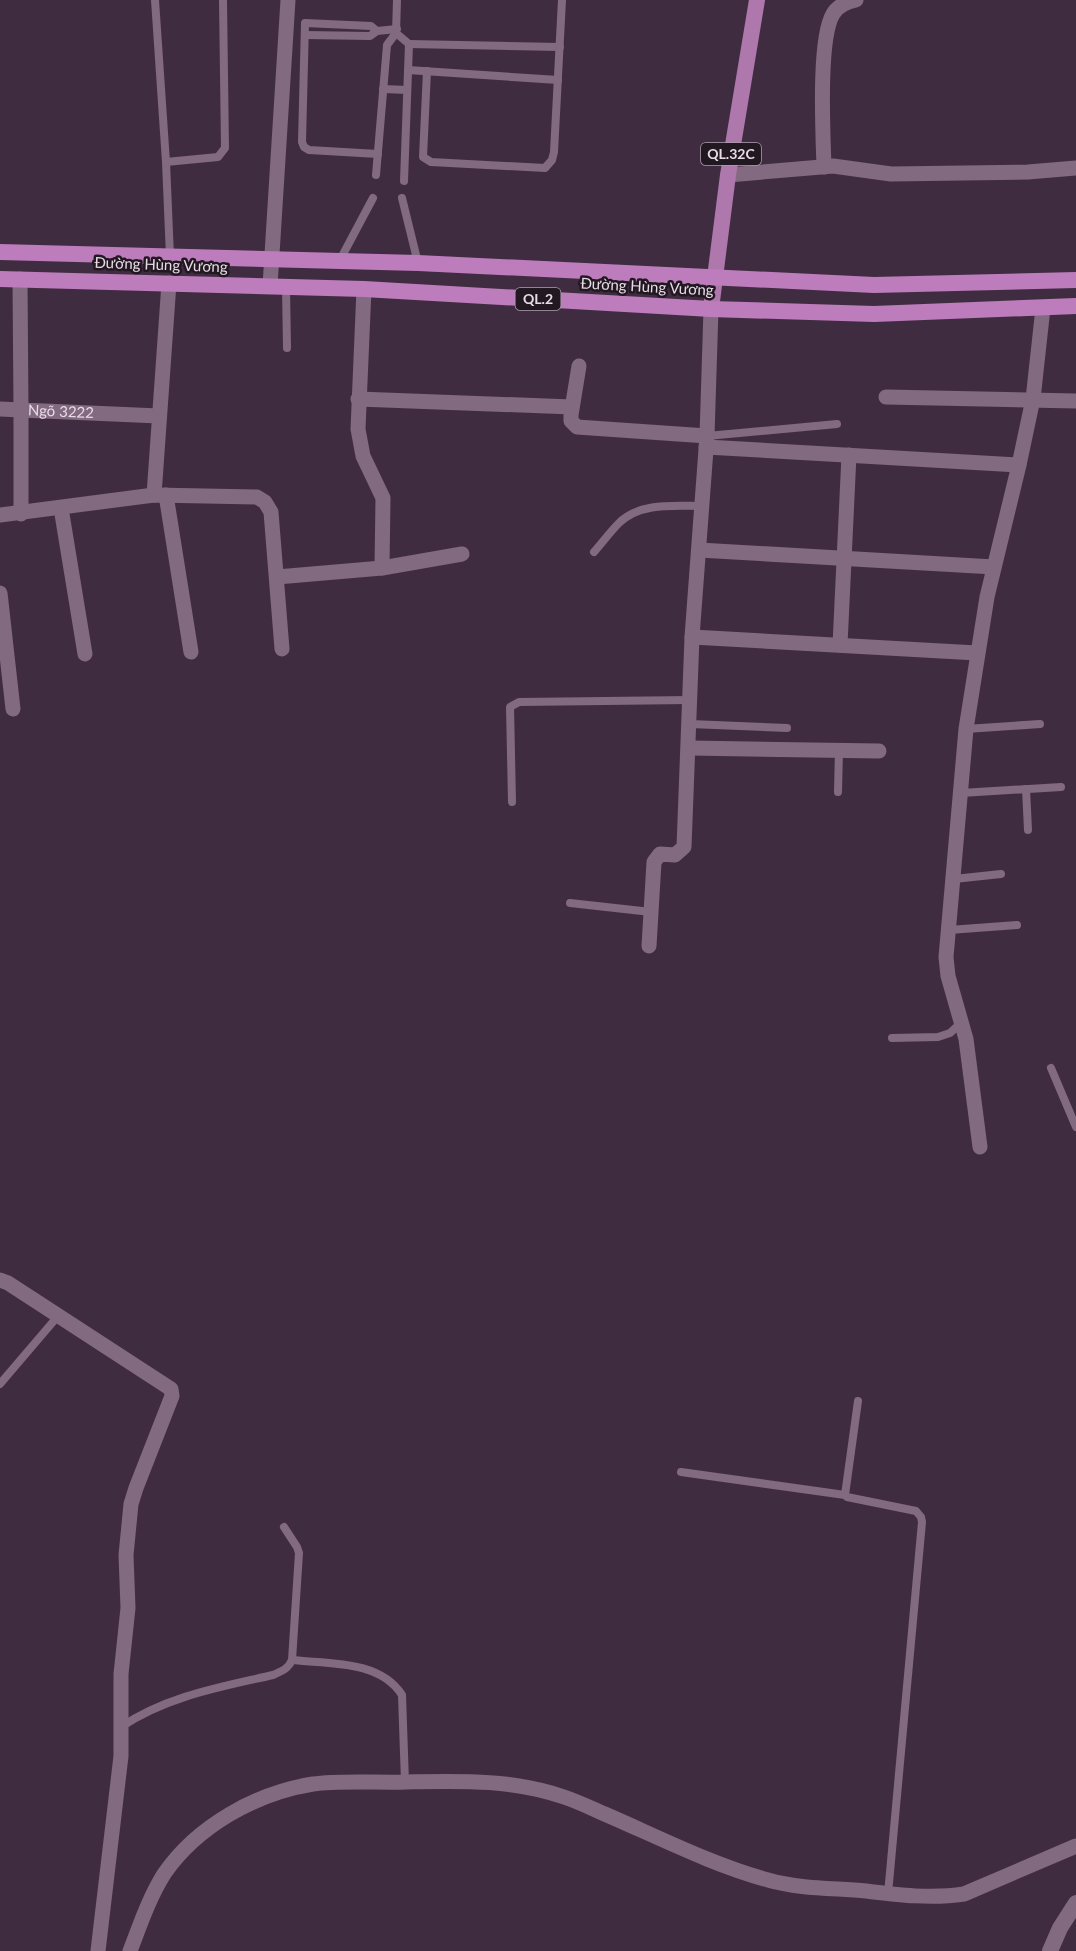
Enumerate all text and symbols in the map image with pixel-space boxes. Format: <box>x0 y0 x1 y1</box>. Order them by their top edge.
road number: QL.32C <box>701 143 761 165</box>
street label: Đường Hùng Vương <box>94 253 228 275</box>
street label: Đường Hùng Vương <box>580 274 714 298</box>
road number: QL.2 <box>516 288 560 310</box>
street label: Ngõ 3222 <box>28 400 94 421</box>

